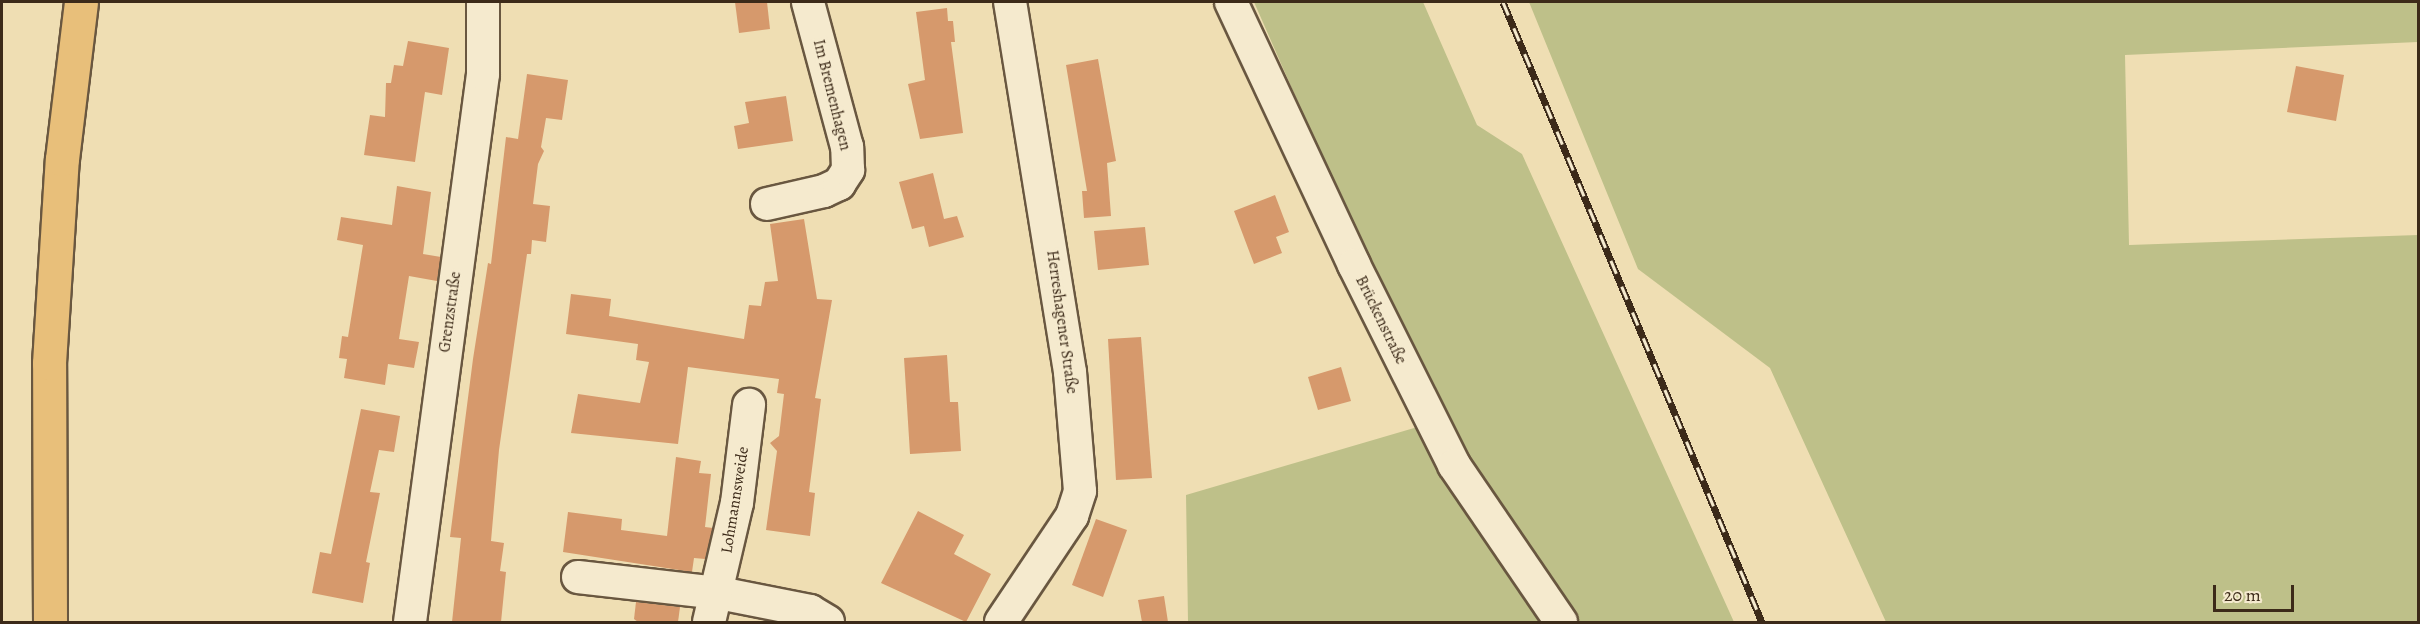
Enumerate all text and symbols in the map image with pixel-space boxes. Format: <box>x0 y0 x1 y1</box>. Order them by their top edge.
street label: Im Bremenhagen <box>809 37 855 153</box>
street label: Herreshagener Straße <box>1042 249 1082 395</box>
street label: Grenzstraße <box>435 270 465 354</box>
street label: Brückenstraße <box>1351 273 1411 367</box>
street label: Lohmannsweide <box>717 445 753 555</box>
scale bar <box>2216 573 2297 611</box>
text: 20 m <box>2224 583 2261 607</box>

